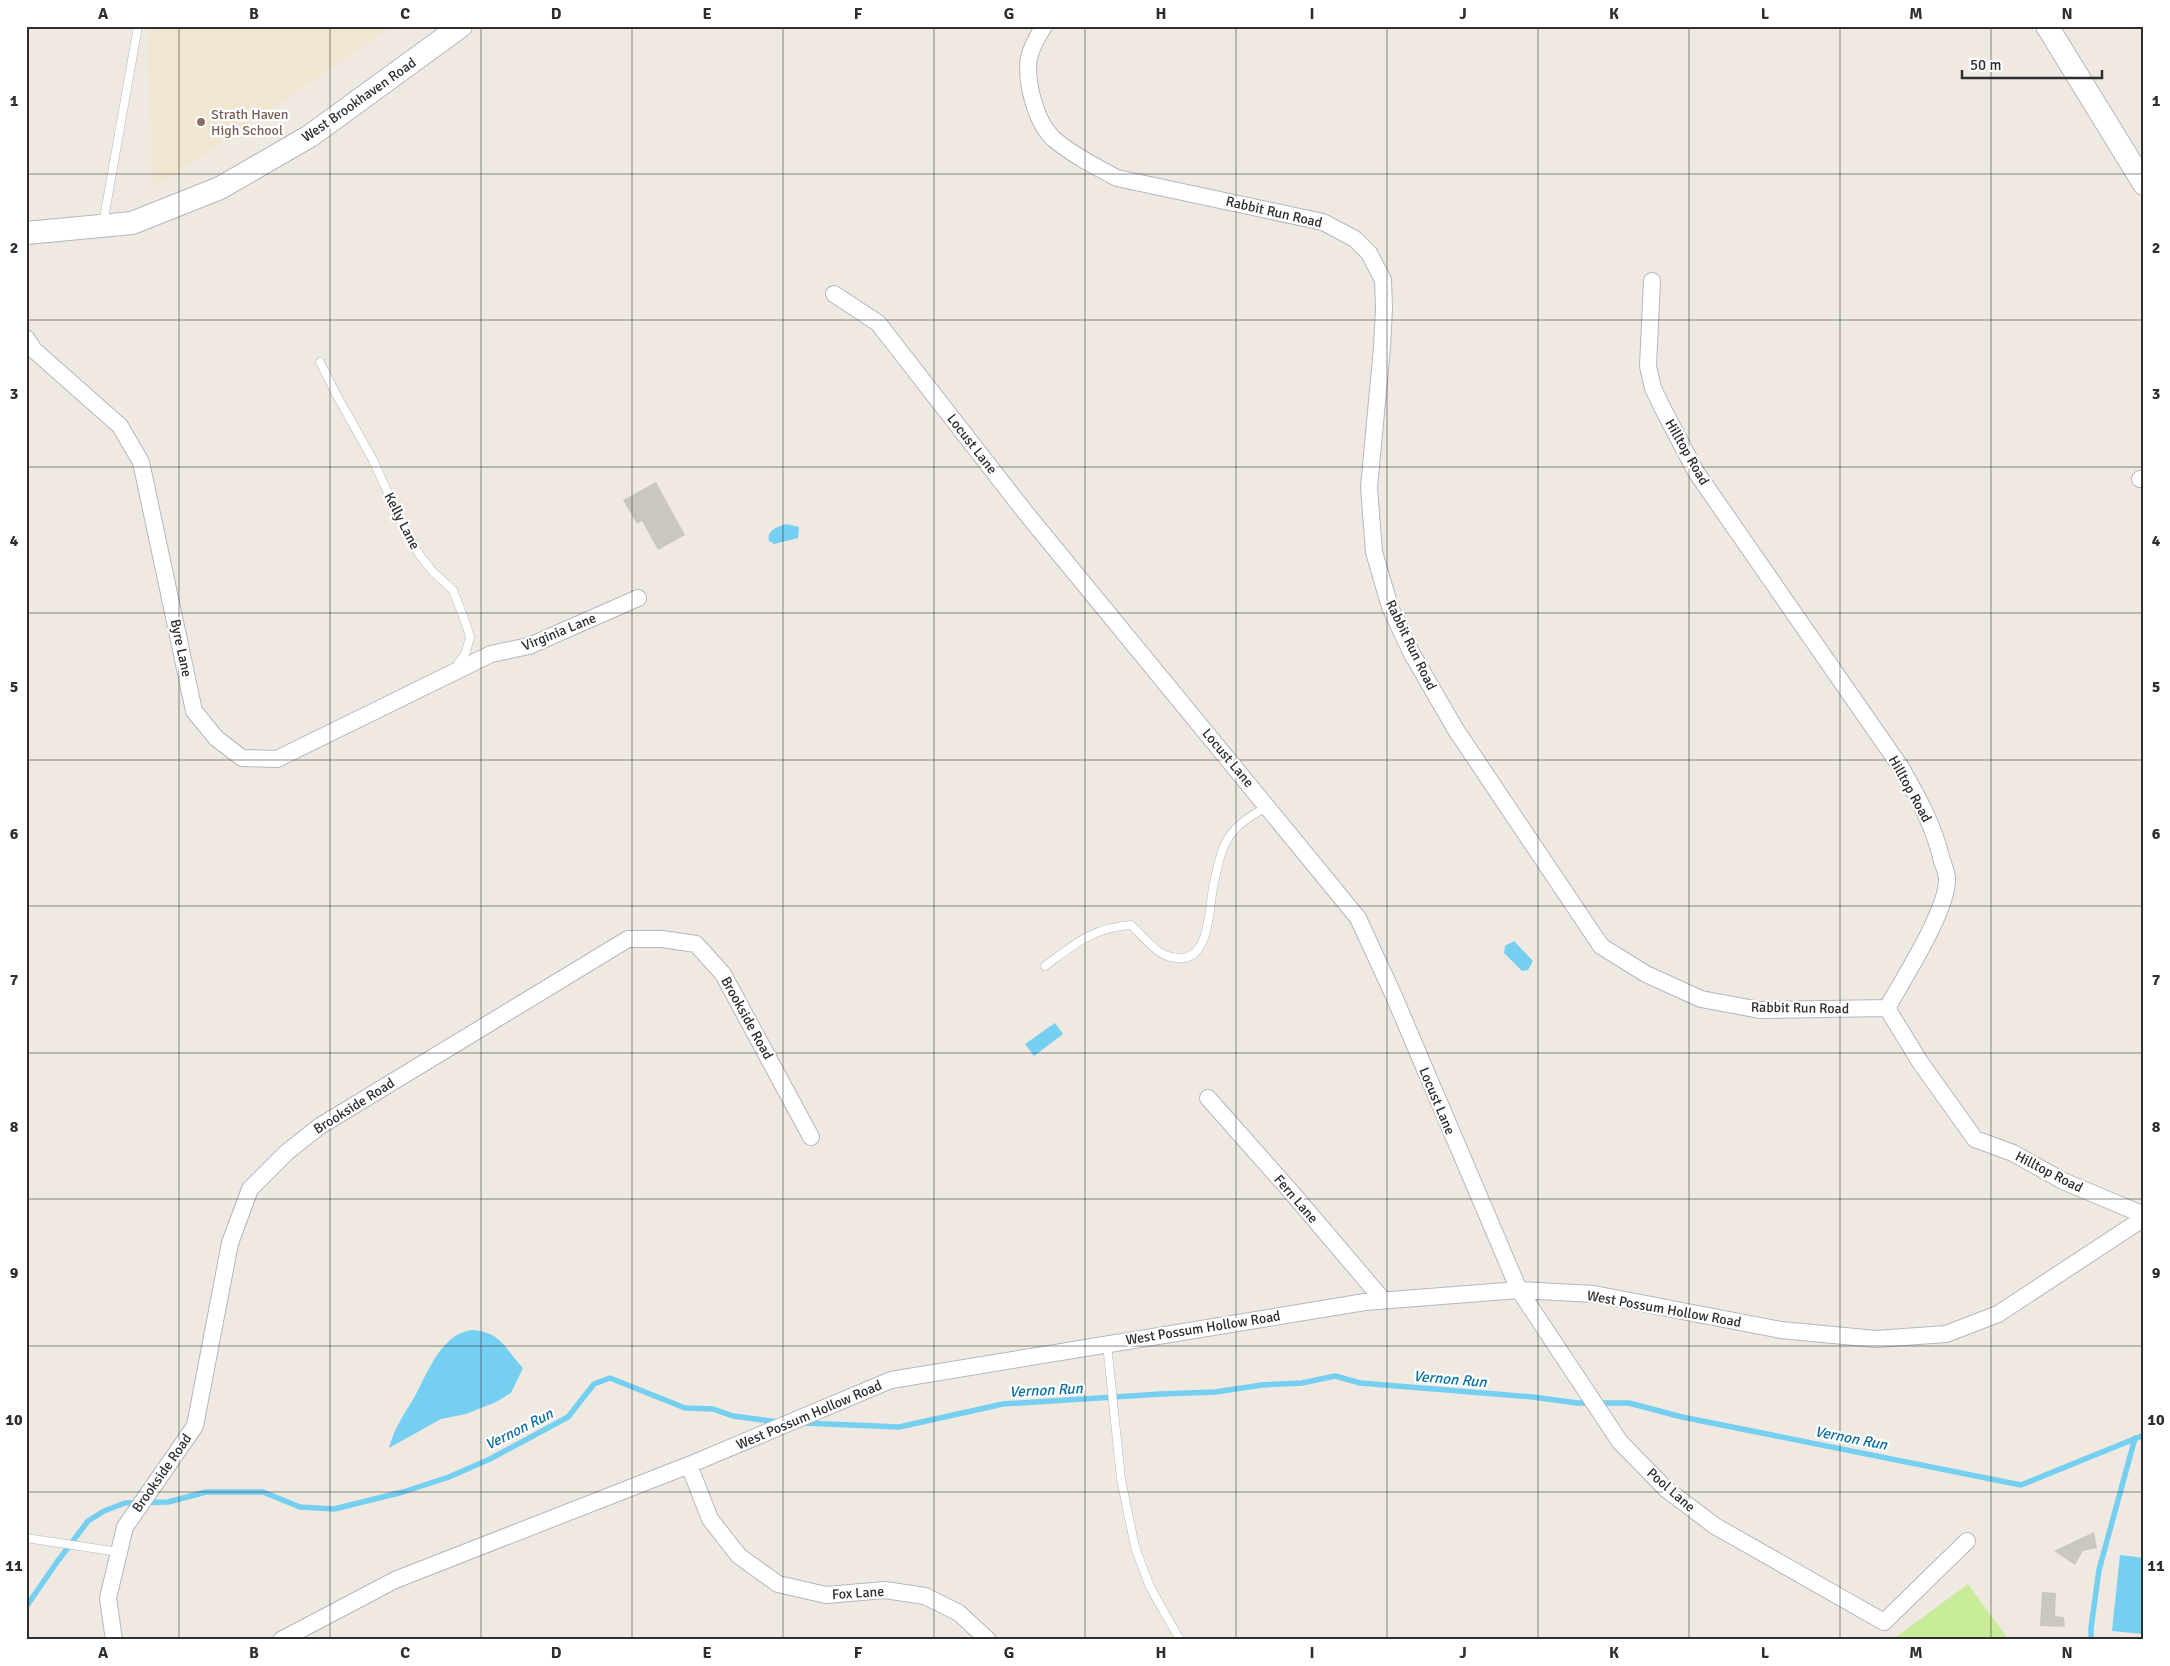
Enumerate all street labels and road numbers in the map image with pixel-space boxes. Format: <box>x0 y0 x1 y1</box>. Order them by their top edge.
street label: West Brookhaven Road <box>299 54 419 146</box>
street label: Rabbit Run Road <box>1224 193 1324 231</box>
street label: Locust Lane <box>943 411 1001 477</box>
street label: Hilltop Road <box>1661 416 1713 488</box>
street label: Kelly Lane <box>380 490 424 552</box>
street label: Rabbit Run Road <box>1382 597 1440 693</box>
street label: Virginia Lane <box>519 609 599 655</box>
street label: Byre Lane <box>167 618 195 678</box>
street label: Locust Lane <box>1199 725 1257 791</box>
street label: Hilltop Road <box>1885 753 1935 825</box>
street label: Brookside Road <box>717 974 777 1062</box>
street label: Rabbit Run Road <box>1751 999 1849 1017</box>
street label: Locust Lane <box>1415 1065 1459 1137</box>
street label: Brookside Road <box>310 1074 398 1138</box>
street label: Hilltop Road <box>2012 1148 2086 1196</box>
street label: Fern Lane <box>1270 1171 1322 1227</box>
street label: West Possum Hollow Road <box>1586 1287 1742 1331</box>
street label: West Possum Hollow Road <box>1124 1307 1282 1349</box>
street label: West Possum Hollow Road <box>734 1377 884 1453</box>
street label: Brookside Road <box>129 1430 195 1516</box>
street label: Pool Lane <box>1643 1464 1699 1516</box>
street label: Fox Lane <box>831 1583 885 1603</box>

